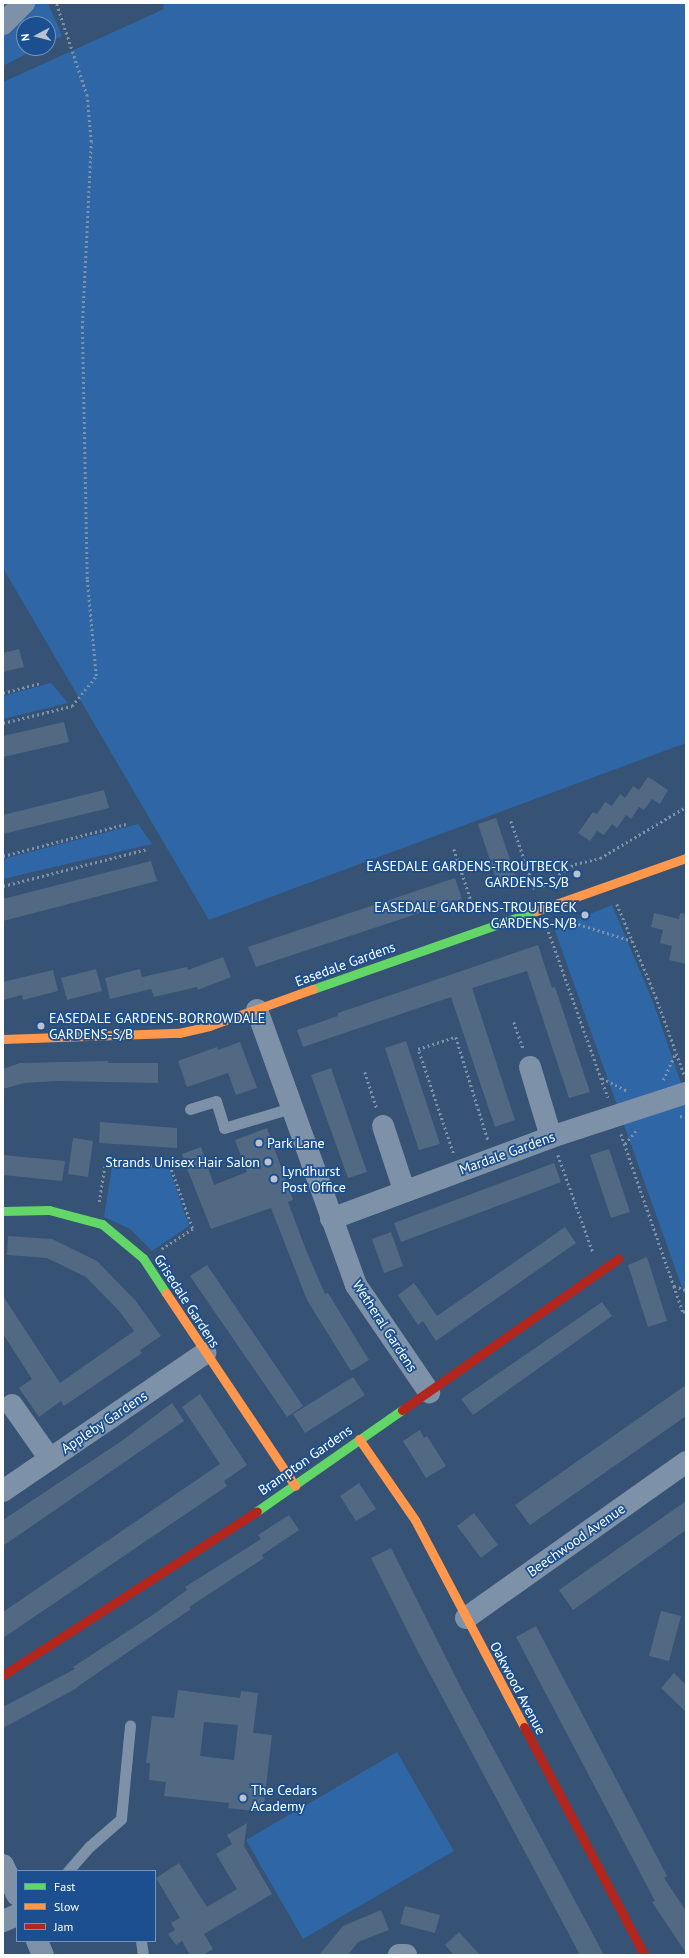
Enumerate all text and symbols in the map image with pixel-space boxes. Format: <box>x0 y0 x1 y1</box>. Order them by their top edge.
north arrow <box>16 16 56 56</box>
text: N <box>18 33 32 42</box>
place label: EASEDALE GARDENS-TROUTBECK GARDENS-S/B <box>366 858 569 890</box>
marker: EASEDALE GARDENS-TROUTBECK GARDENS-S/B <box>572 869 582 879</box>
place label: EASEDALE GARDENS-TROUTBECK GARDENS-N/B <box>374 899 577 932</box>
marker: EASEDALE GARDENS-TROUTBECK GARDENS-N/B <box>580 910 590 920</box>
street label: Easedale Gardens <box>293 938 397 990</box>
place label: EASEDALE GARDENS-BORROWDALE GARDENS-S/B <box>49 1010 265 1042</box>
marker: EASEDALE GARDENS-BORROWDALE GARDENS-S/B <box>36 1021 46 1031</box>
street label: Mardale Gardens <box>457 1128 557 1178</box>
place label: Park Lane <box>267 1135 325 1151</box>
marker: Park Lane <box>254 1138 264 1148</box>
place label: Strands Unisex Hair Salon <box>105 1154 260 1170</box>
marker: Strands Unisex Hair Salon <box>263 1157 273 1167</box>
place label: Lyndhurst Post Office <box>282 1163 346 1196</box>
marker: Lyndhurst Post Office <box>269 1174 279 1184</box>
street label: Grisedale Gardens <box>151 1251 223 1351</box>
street label: Wetheral Gardens <box>349 1277 421 1375</box>
street label: Appleby Gardens <box>58 1387 150 1457</box>
street label: Brampton Gardens <box>255 1421 355 1499</box>
street label: Beechwood Avenue <box>524 1500 628 1580</box>
street label: Oakwood Avenue <box>486 1638 550 1738</box>
place label: The Cedars Academy <box>251 1782 317 1814</box>
marker: The Cedars Academy <box>238 1793 248 1803</box>
legend <box>16 1870 156 1942</box>
text: Fast <box>54 1879 75 1894</box>
text: Slow <box>54 1899 79 1914</box>
text: Jam <box>54 1919 73 1934</box>

